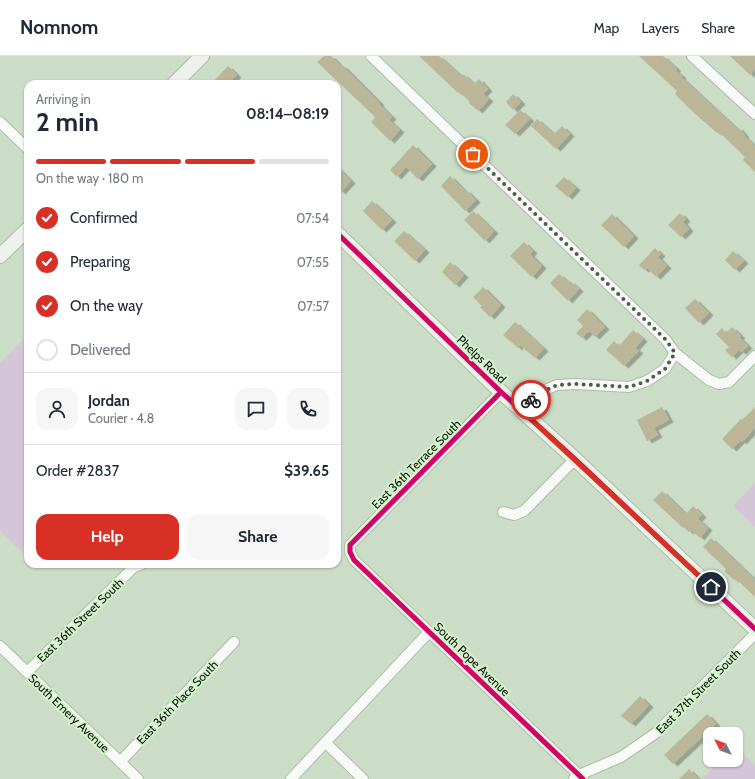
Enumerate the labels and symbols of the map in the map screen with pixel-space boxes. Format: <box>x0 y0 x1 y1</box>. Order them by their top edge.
pin <box>456 137 490 171</box>
street label: Phelps Road <box>454 332 510 386</box>
courier <box>511 380 551 420</box>
street label: East 36th Terrace South <box>368 416 464 512</box>
pin <box>694 570 728 604</box>
street label: East 36th Street South <box>34 575 126 665</box>
street label: South Pope Avenue <box>431 619 513 699</box>
street label: East 37th Street South <box>652 645 744 737</box>
street label: East 36th Place South <box>133 657 221 747</box>
street label: South Emery Avenue <box>25 670 113 756</box>
north arrow <box>703 727 743 767</box>

